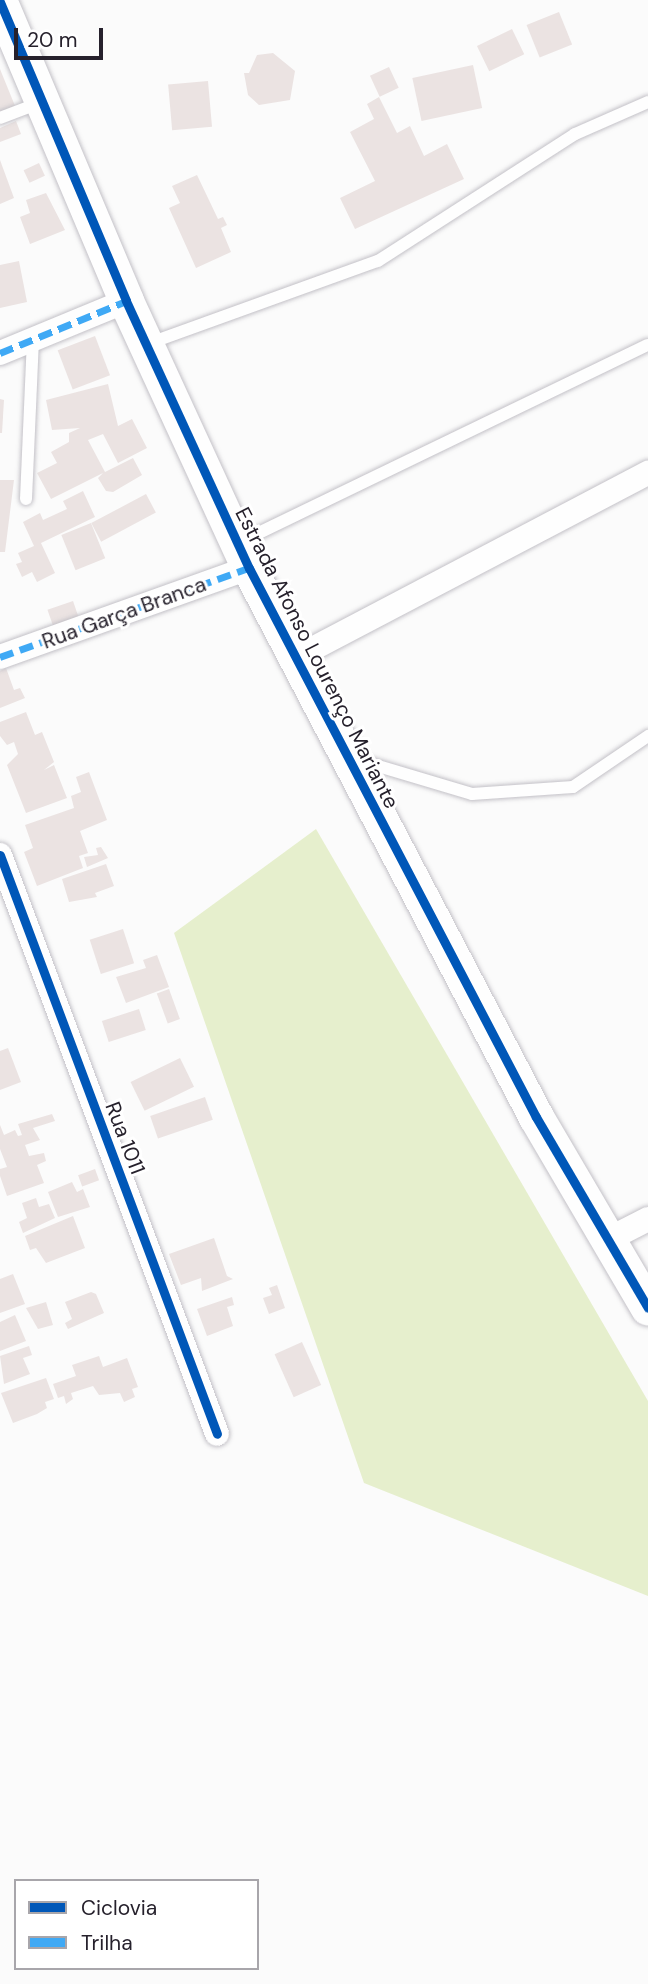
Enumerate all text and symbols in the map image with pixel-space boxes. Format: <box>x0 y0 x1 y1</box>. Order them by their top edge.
scale bar <box>18 14 107 58</box>
text: 20 m <box>27 26 78 54</box>
street label: Estrada Afonso Lourenço Mariante <box>230 503 404 813</box>
street label: Rua Garça Branca <box>39 572 209 654</box>
street label: Rua 1011 <box>100 1098 150 1178</box>
legend <box>14 1879 259 1970</box>
text: Ciclovia <box>81 1894 157 1922</box>
text: Trilha <box>81 1929 133 1957</box>

